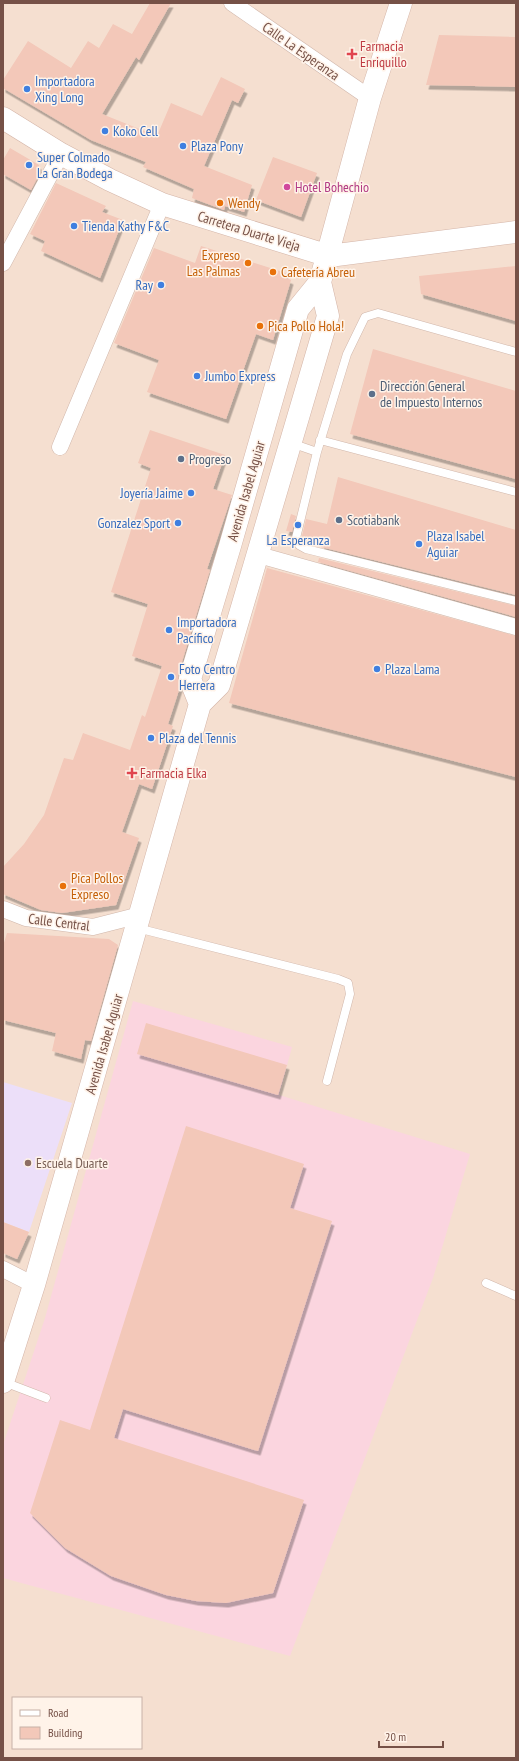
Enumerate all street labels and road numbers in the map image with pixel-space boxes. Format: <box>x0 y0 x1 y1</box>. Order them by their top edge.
street label: Calle La Esperanza <box>259 18 343 84</box>
street label: Carretera Duarte Vieja <box>195 207 303 255</box>
street label: Avenida Isabel Aguiar <box>223 439 269 543</box>
street label: Calle Central <box>27 909 91 935</box>
street label: Avenida Isabel Aguiar <box>81 992 127 1096</box>

